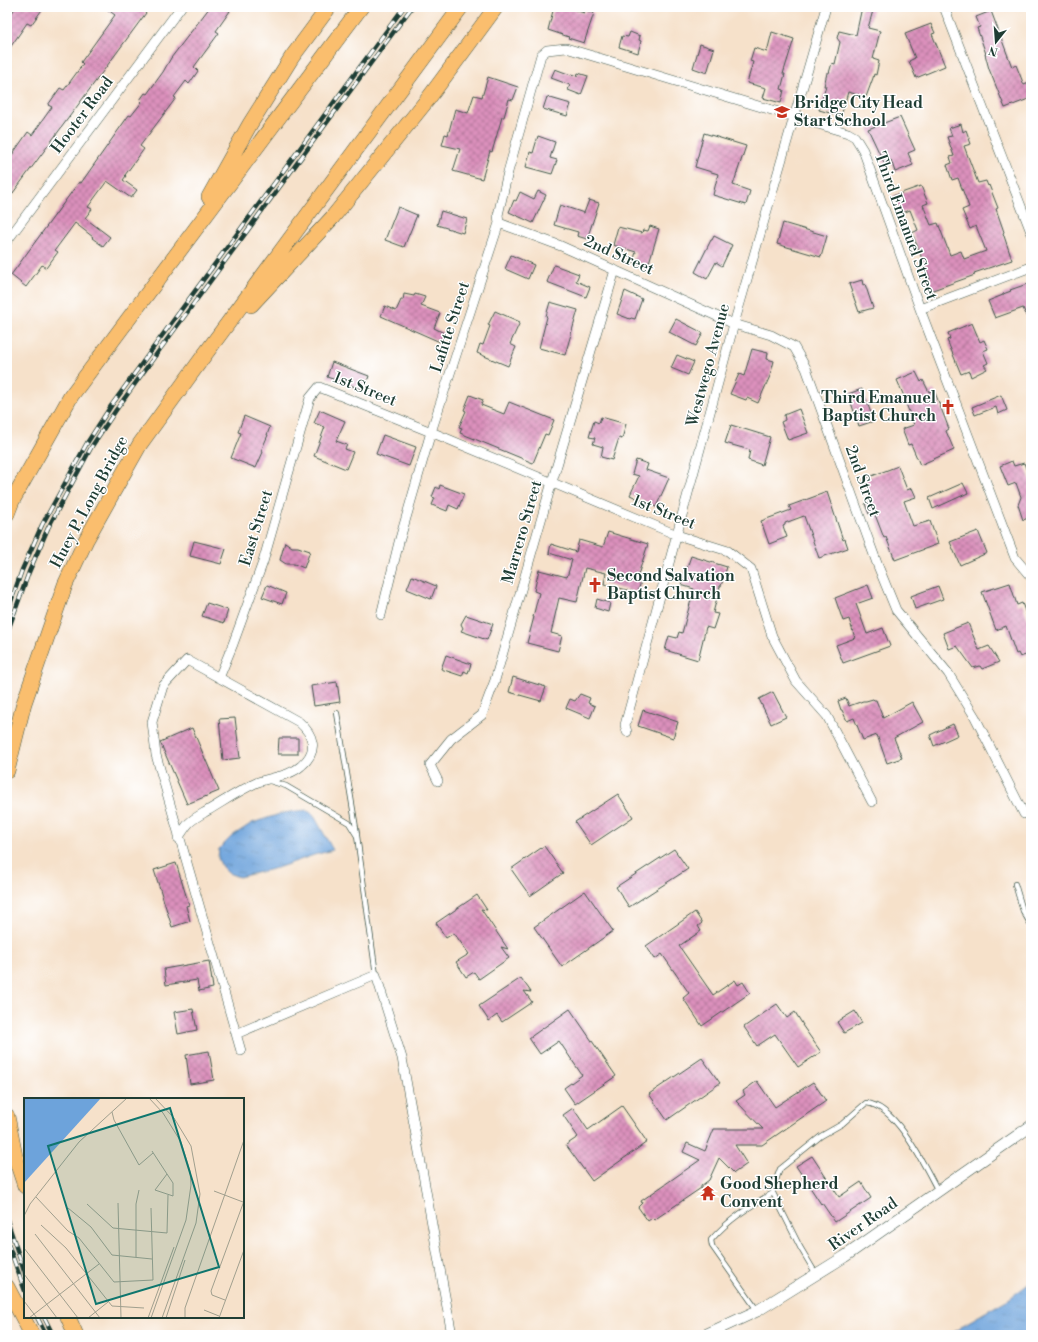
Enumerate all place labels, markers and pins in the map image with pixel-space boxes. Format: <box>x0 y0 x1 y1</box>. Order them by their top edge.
place label: Bridge City Head Start School <box>794 93 923 131</box>
school or university icon: Bridge City Head Start School <box>773 103 791 121</box>
place label: Third Emanuel Baptist Church <box>821 388 937 426</box>
church icon: Third Emanuel Baptist Church <box>939 398 957 416</box>
place label: Second Salvation Baptist Church <box>607 566 735 604</box>
church icon: Second Salvation Baptist Church <box>586 576 604 594</box>
place label: Good Shepherd Convent <box>720 1174 839 1212</box>
temple icon: Good Shepherd Convent <box>699 1184 717 1202</box>

